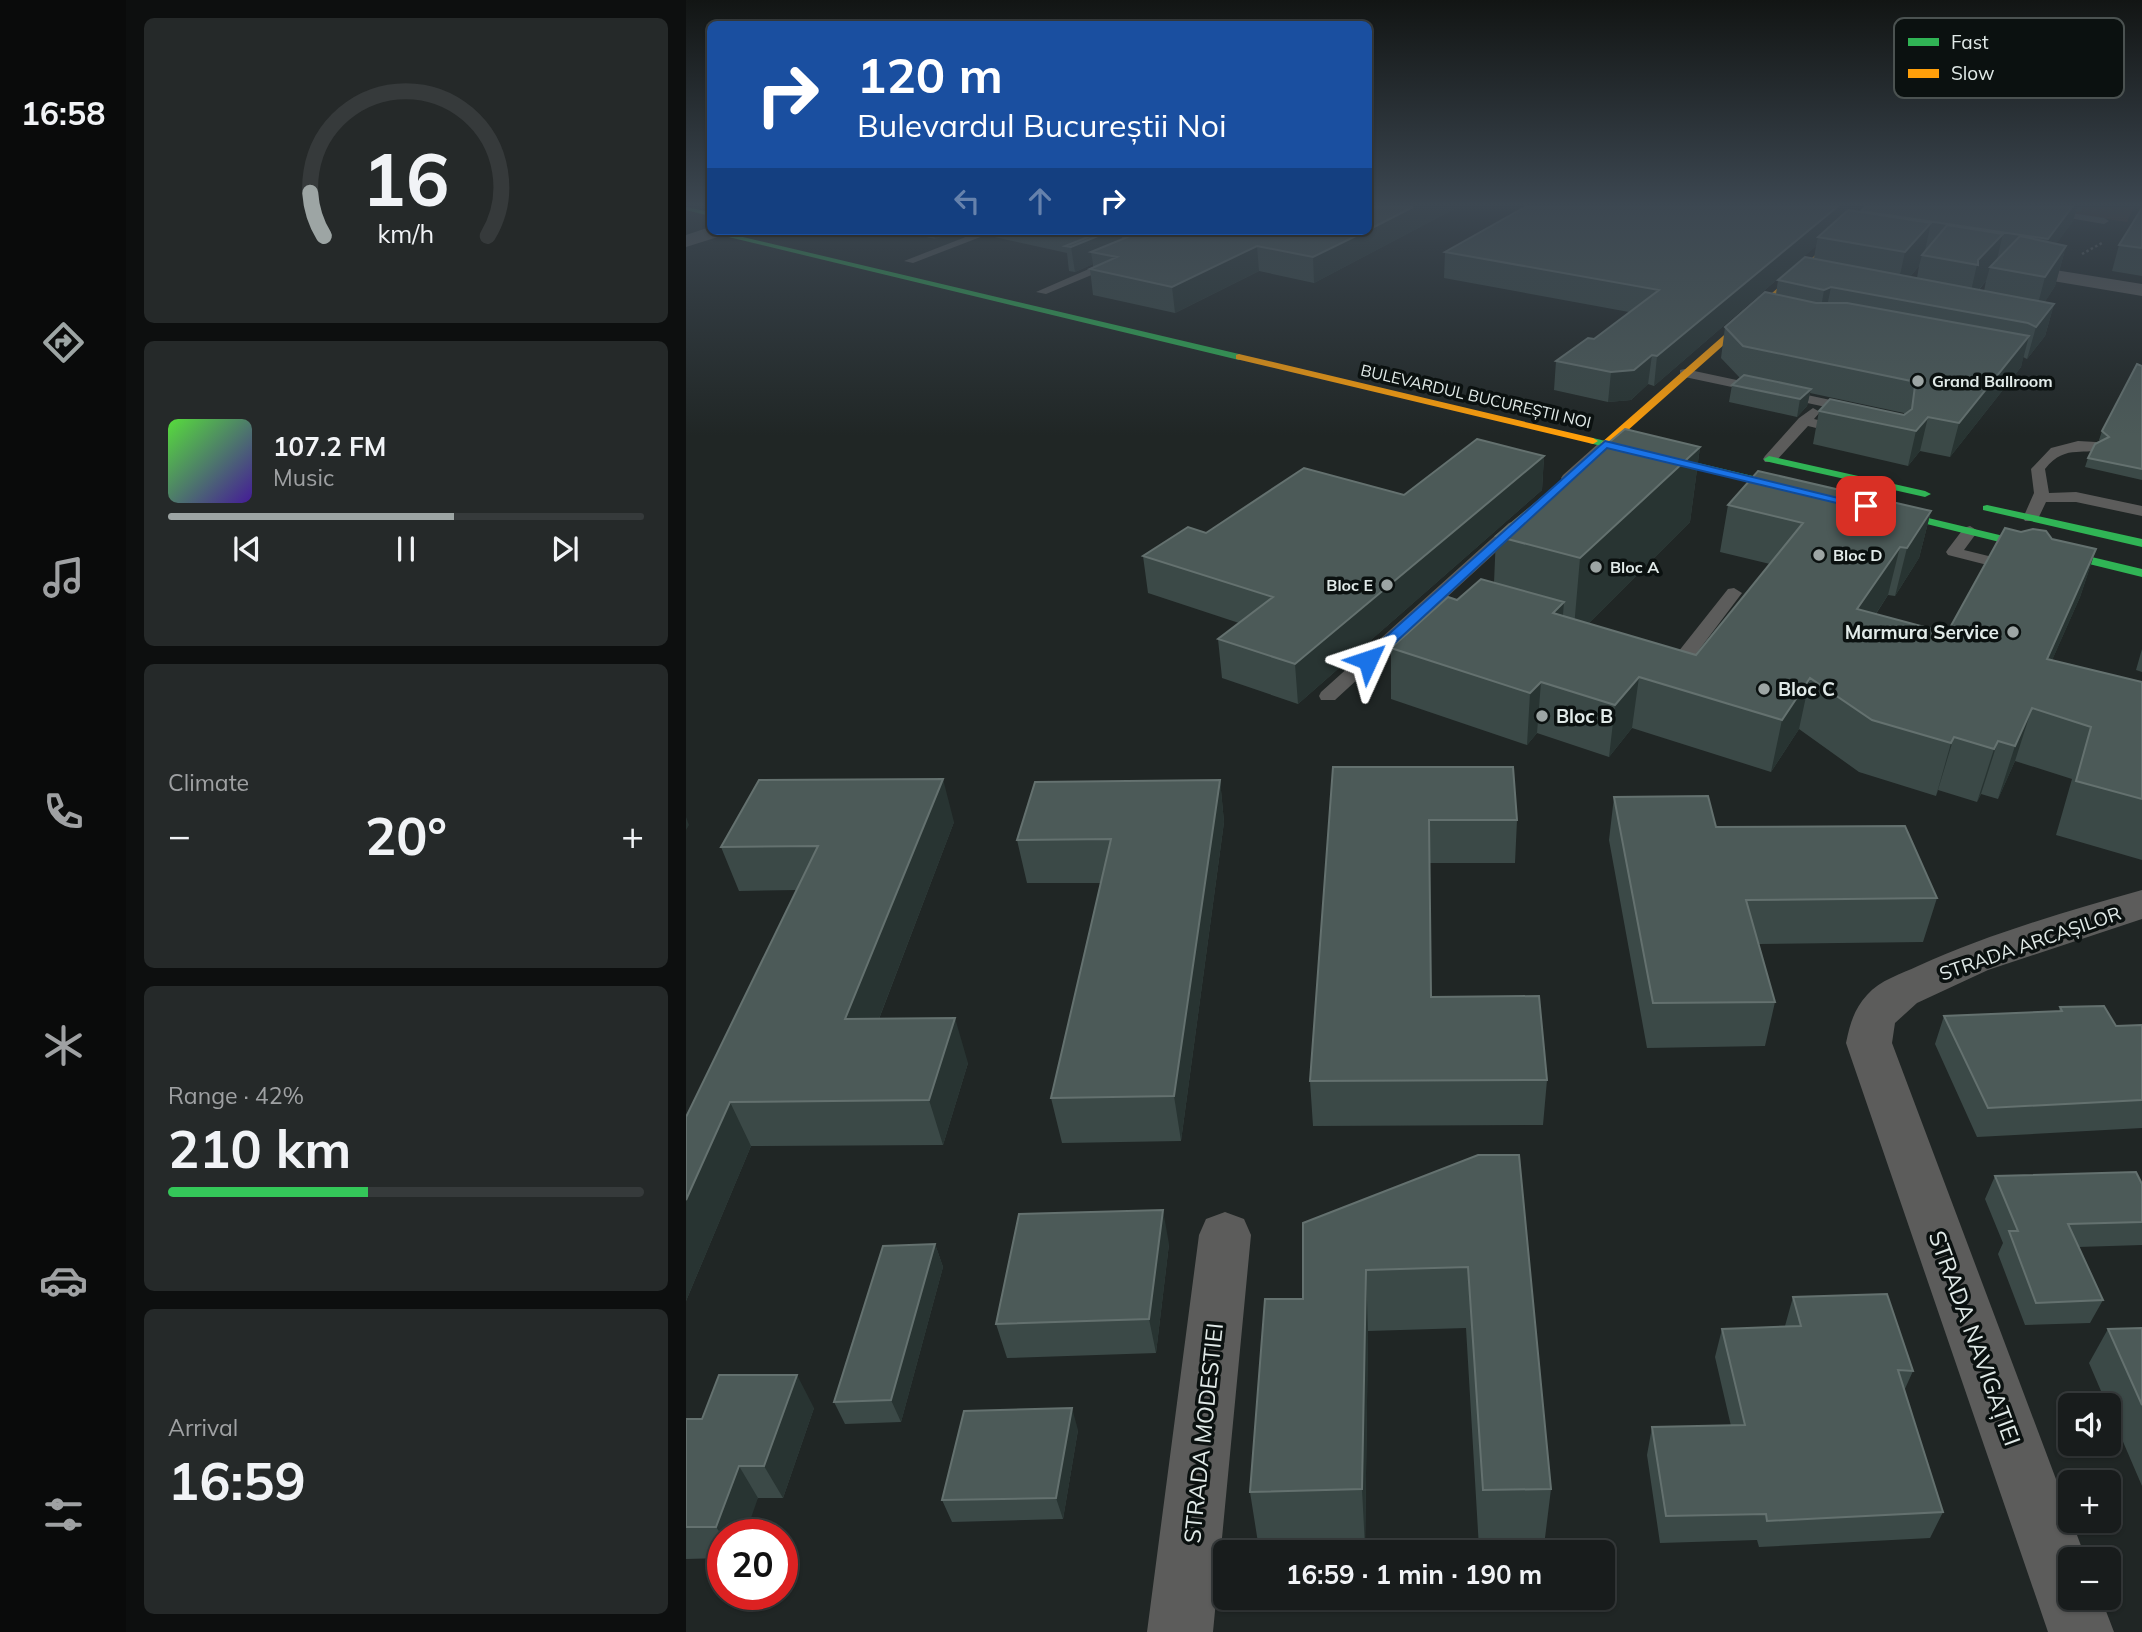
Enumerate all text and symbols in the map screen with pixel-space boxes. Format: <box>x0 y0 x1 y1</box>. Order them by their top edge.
legend <box>1894 18 2124 98</box>
text: Fast <box>1951 30 1989 54</box>
text: 120 m <box>857 44 1003 105</box>
icon: right <box>742 49 833 140</box>
text: Slow <box>1951 61 1995 85</box>
text: 16:58 <box>21 93 105 133</box>
text: Bulevardul Bucureștii Noi <box>857 105 1227 145</box>
text: 16 <box>362 134 450 225</box>
icon: left <box>948 182 986 220</box>
icon: ahead <box>1021 182 1059 220</box>
icon: right <box>1094 182 1132 220</box>
text: km/h <box>378 218 434 249</box>
icon: directions <box>39 318 88 367</box>
street label: BULEVARDUL BUCUREȘTII NOI <box>1359 360 1593 432</box>
place label: Grand Ballroom <box>1932 371 2053 391</box>
marker: Grand Ballroom <box>1910 373 1926 389</box>
text: 107.2 FM <box>273 430 386 463</box>
text: Music <box>273 463 334 492</box>
pin <box>1836 476 1896 536</box>
icon: arrive <box>1847 487 1885 525</box>
icon: previous <box>228 530 266 568</box>
icon: pause <box>387 530 425 568</box>
icon: next <box>546 530 584 568</box>
place label: Bloc D <box>1833 545 1882 565</box>
marker: Bloc D <box>1811 547 1827 563</box>
icon: music <box>39 553 88 602</box>
place label: Bloc A <box>1610 557 1659 577</box>
marker: Bloc A <box>1588 559 1604 575</box>
place label: Bloc E <box>1326 575 1373 595</box>
marker: Bloc E <box>1379 577 1395 593</box>
place label: Marmura Service <box>1845 620 1999 644</box>
position arrow <box>1331 623 1405 697</box>
marker: Marmura Service <box>2005 624 2021 640</box>
place label: Bloc C <box>1778 677 1835 701</box>
marker: Bloc C <box>1756 681 1772 697</box>
place label: Bloc B <box>1556 704 1613 728</box>
marker: Bloc B <box>1534 708 1550 724</box>
text: Climate <box>168 768 249 797</box>
icon: phone <box>39 787 88 836</box>
text: 20° <box>365 803 447 868</box>
text: − <box>168 811 191 859</box>
text: + <box>621 811 644 859</box>
street label: STRADA ARCAȘILOR <box>1936 901 2124 986</box>
icon: climate <box>39 1021 88 1070</box>
text: Range · 42% <box>168 1081 304 1110</box>
text: 210 km <box>168 1116 351 1181</box>
street label: STRADA NAVIGAȚIEI <box>1922 1227 2027 1450</box>
icon: car <box>39 1256 88 1305</box>
street label: STRADA MODESTIEI <box>1177 1321 1229 1545</box>
map controls <box>2058 1393 2121 1610</box>
button: sound <box>2058 1393 2121 1456</box>
text: Arrival <box>168 1413 238 1442</box>
text: 16:59 <box>168 1448 306 1513</box>
button: + <box>2058 1470 2121 1533</box>
icon: filters <box>39 1490 88 1539</box>
speed limit sign: 20 <box>707 1519 798 1610</box>
button: − <box>2058 1547 2121 1610</box>
text: 16:59 · 1 min · 190 m <box>1286 1558 1542 1591</box>

